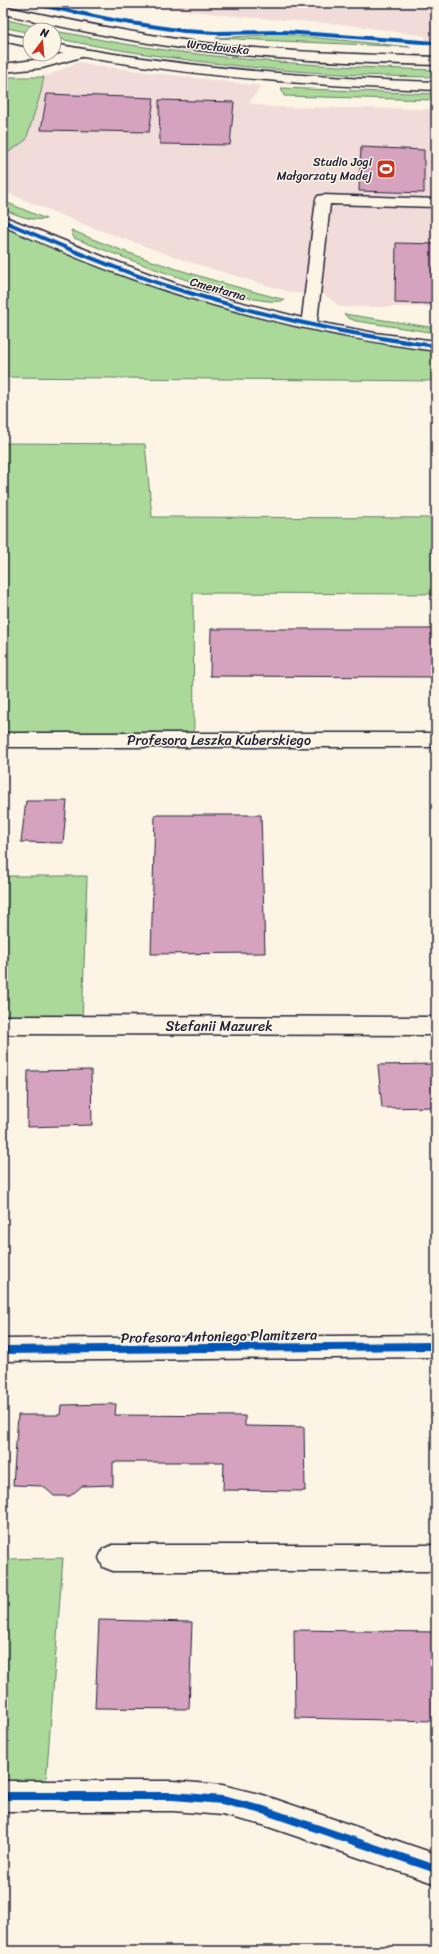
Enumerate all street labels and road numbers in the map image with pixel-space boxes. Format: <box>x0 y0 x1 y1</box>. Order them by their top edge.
street label: Wrocławska <box>186 33 250 61</box>
street label: Cmentarna <box>187 270 249 308</box>
street label: Profesora Leszka Kuberskiego <box>127 728 311 753</box>
street label: Stefanii Mazurek <box>165 1014 273 1039</box>
street label: Profesora Antoniego Plamitzera <box>121 1322 317 1351</box>

